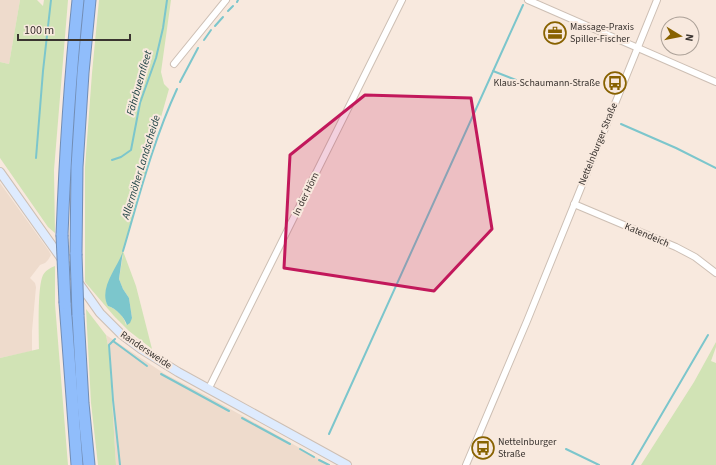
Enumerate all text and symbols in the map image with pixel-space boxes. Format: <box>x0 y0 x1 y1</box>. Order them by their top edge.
scale bar <box>18 16 130 42</box>
north arrow <box>660 16 700 56</box>
office icon: Massage-Praxis Spiller-Fischer <box>542 20 568 46</box>
place label: Massage-Praxis Spiller-Fischer <box>570 20 634 46</box>
text: 100 m <box>24 22 54 39</box>
text: N <box>681 33 697 43</box>
water label: Fährbuernfleet <box>123 48 156 117</box>
bus stop icon: Klaus-Schaumann-Straße <box>602 70 628 96</box>
place label: Klaus-Schaumann-Straße <box>493 76 600 90</box>
street label: Nettelnburger Straße <box>575 101 621 187</box>
water label: Allermöher Landscheide <box>118 113 164 222</box>
street label: In der Hörn <box>289 170 323 218</box>
street label: Katendeich <box>622 219 672 251</box>
street label: Randersweide <box>117 328 175 372</box>
bus stop icon: Nettelnburger Straße <box>470 435 496 461</box>
place label: Nettelnburger Straße <box>498 435 557 461</box>

